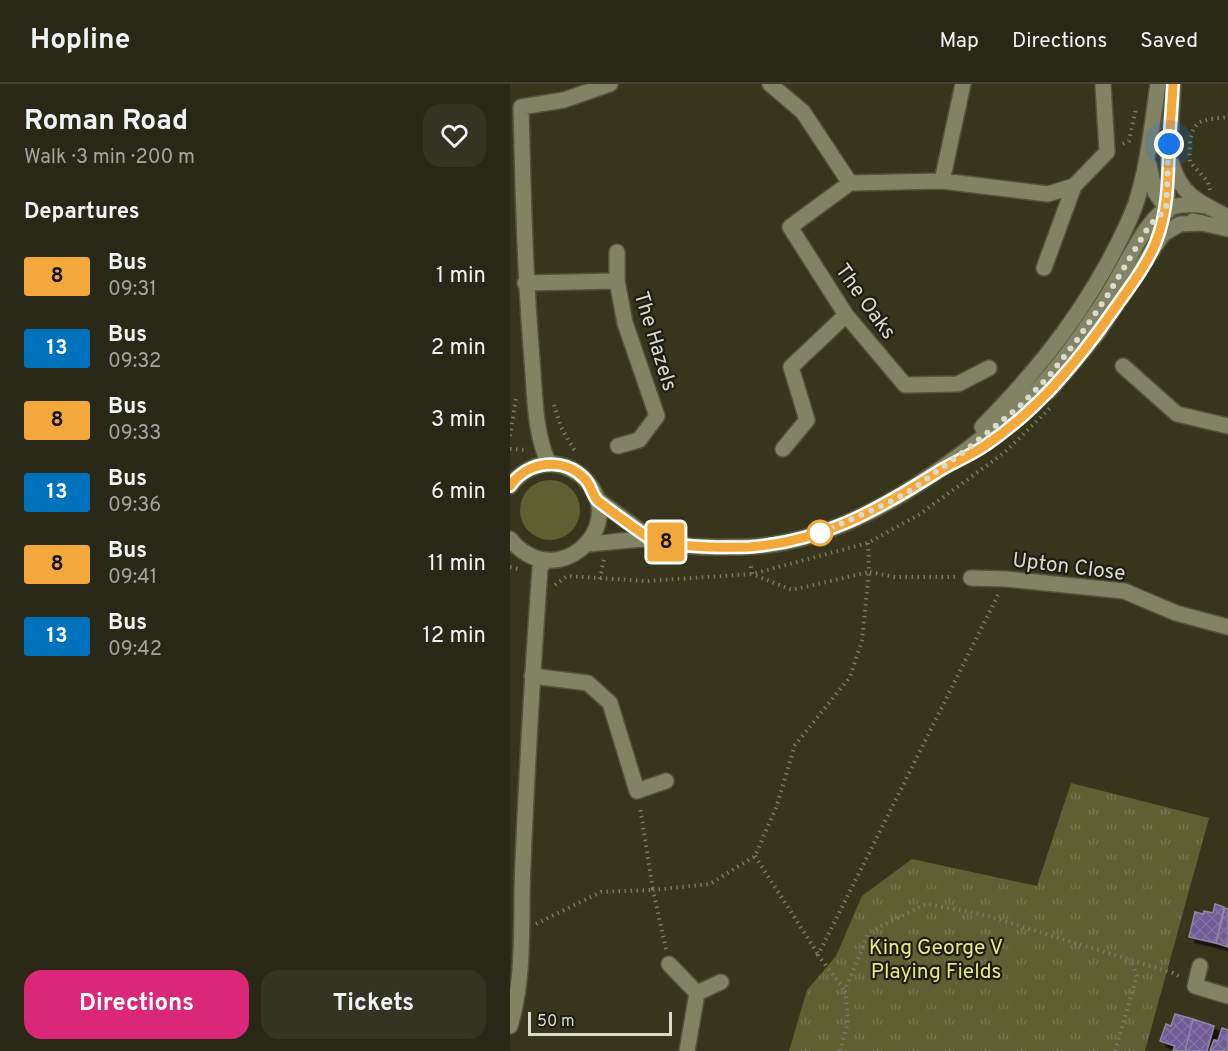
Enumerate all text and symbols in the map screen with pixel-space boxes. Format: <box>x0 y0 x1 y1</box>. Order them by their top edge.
text: Hopline <box>30 23 130 59</box>
text: Map <box>939 28 979 55</box>
text: Directions <box>1012 28 1107 55</box>
text: Saved <box>1140 28 1198 55</box>
text: Roman Road <box>24 104 188 140</box>
button: heart <box>423 104 486 167</box>
your location <box>1154 129 1184 159</box>
text: Walk · 3 min · 200 m <box>24 145 195 171</box>
text: Departures <box>24 199 140 226</box>
text: Bus <box>108 250 147 277</box>
street label: The Oaks <box>828 259 901 345</box>
text: 8 <box>50 263 64 290</box>
text: 1 min <box>436 263 486 290</box>
text: 09:31 <box>108 277 157 303</box>
street label: The Hazels <box>627 288 683 395</box>
text: Bus <box>108 322 147 349</box>
text: 13 <box>47 335 68 362</box>
text: 2 min <box>431 335 486 362</box>
text: 09:32 <box>108 349 161 375</box>
text: Bus <box>108 394 147 421</box>
text: 8 <box>50 407 64 434</box>
text: 3 min <box>431 407 486 434</box>
text: 09:33 <box>108 421 161 447</box>
text: Bus <box>108 466 147 493</box>
text: 13 <box>47 479 68 506</box>
text: 6 min <box>431 479 486 506</box>
text: 09:36 <box>108 493 161 519</box>
unlabelled marker <box>807 520 833 546</box>
line badge: 8 <box>646 522 686 562</box>
text: 8 <box>659 529 673 556</box>
text: Bus <box>108 538 147 565</box>
street label: Upton Close <box>1011 547 1127 588</box>
text: 8 <box>50 551 64 578</box>
text: 11 min <box>428 551 486 578</box>
text: 09:41 <box>108 565 157 591</box>
text: Bus <box>108 610 147 637</box>
text: 13 <box>47 623 68 650</box>
text: 12 min <box>423 623 486 650</box>
text: 09:42 <box>108 637 162 663</box>
park label: King George V Playing Fields <box>869 935 1003 986</box>
button: Directions <box>24 970 249 1039</box>
button: Tickets <box>261 970 486 1039</box>
scale bar <box>528 1009 672 1036</box>
text: 50 m <box>537 1012 575 1032</box>

